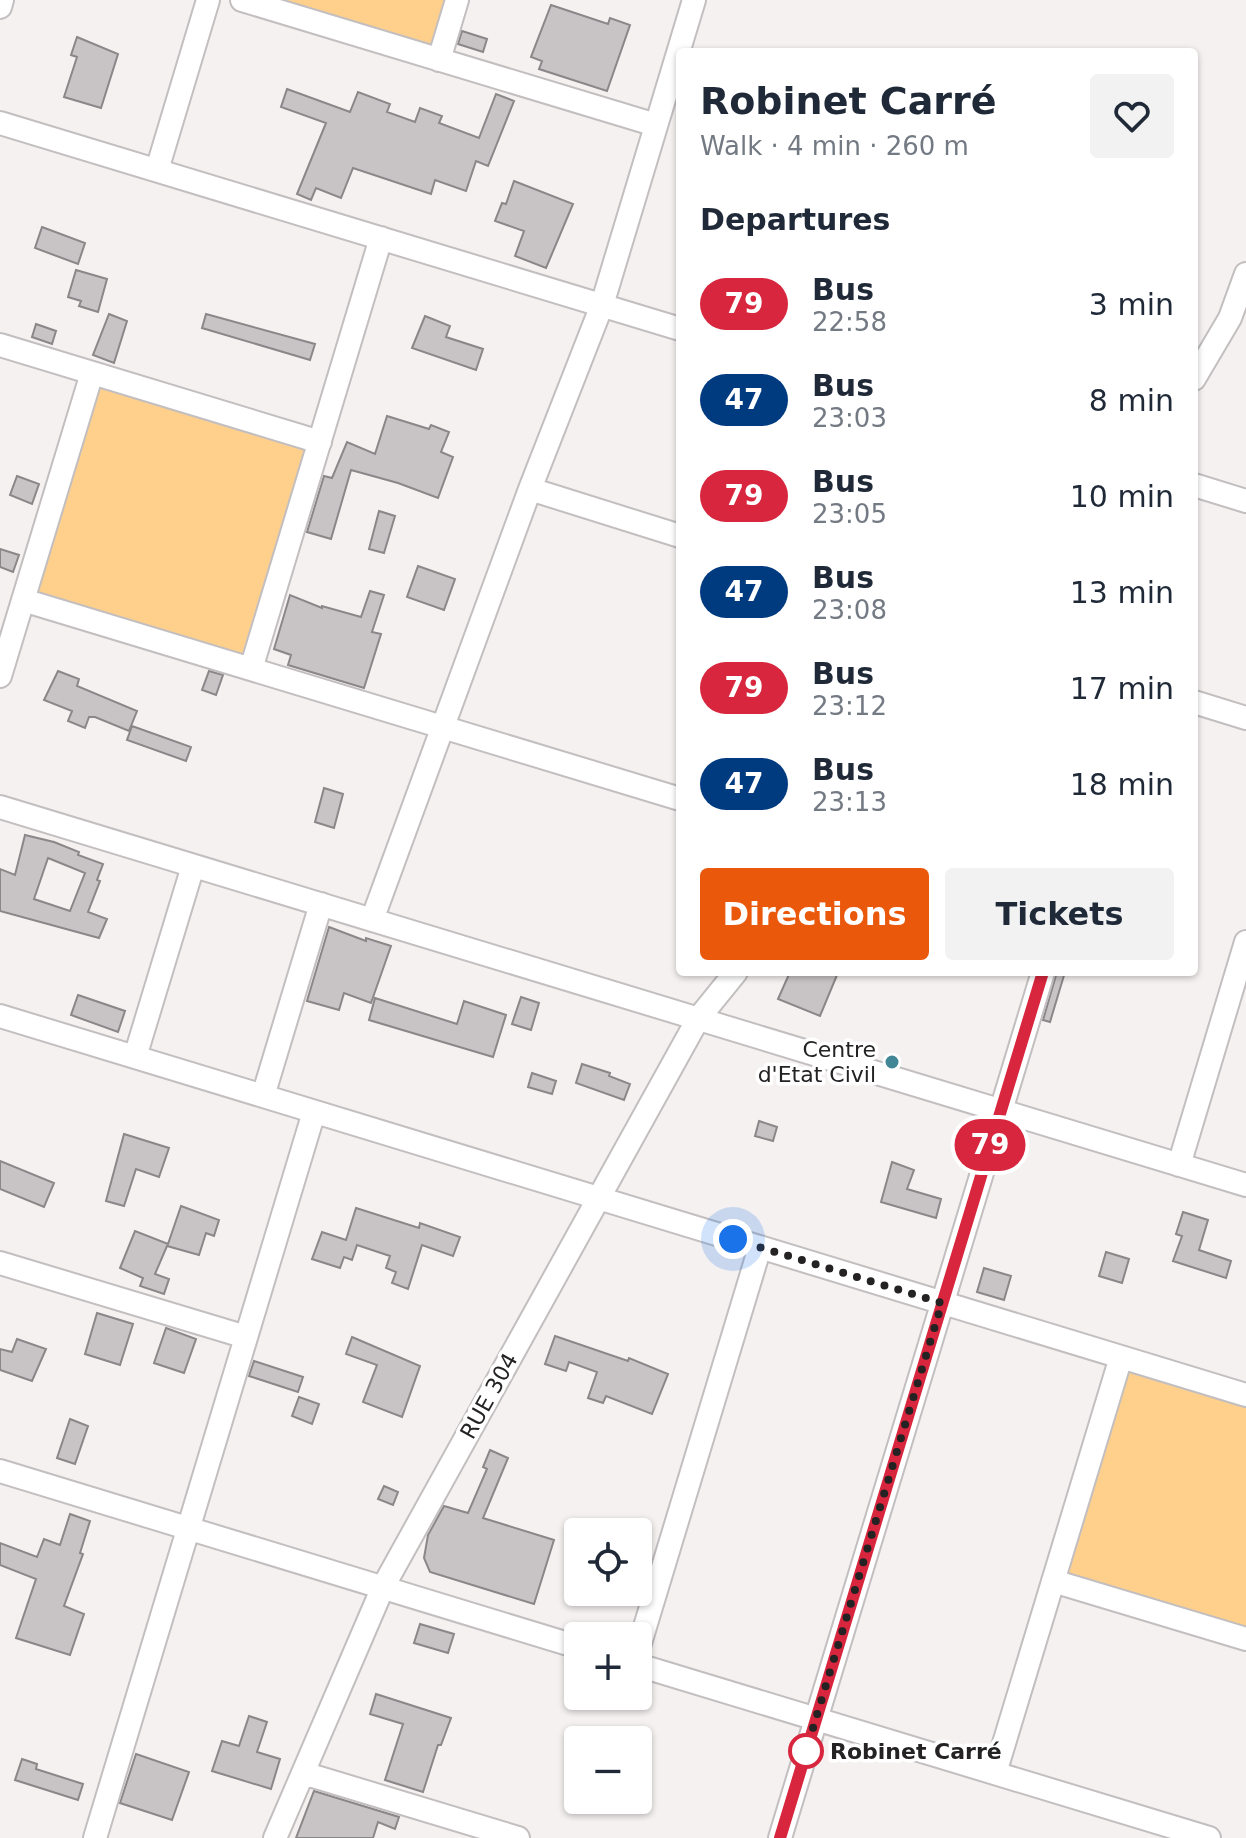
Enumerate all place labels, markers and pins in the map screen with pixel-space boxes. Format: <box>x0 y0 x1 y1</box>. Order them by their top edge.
place label: Centre d'Etat Civil <box>758 1037 876 1087</box>
marker: Centre d'Etat Civil <box>883 1053 901 1071</box>
marker: Robinet Carré <box>789 1734 823 1768</box>
place label: Robinet Carré <box>830 1739 1002 1764</box>

